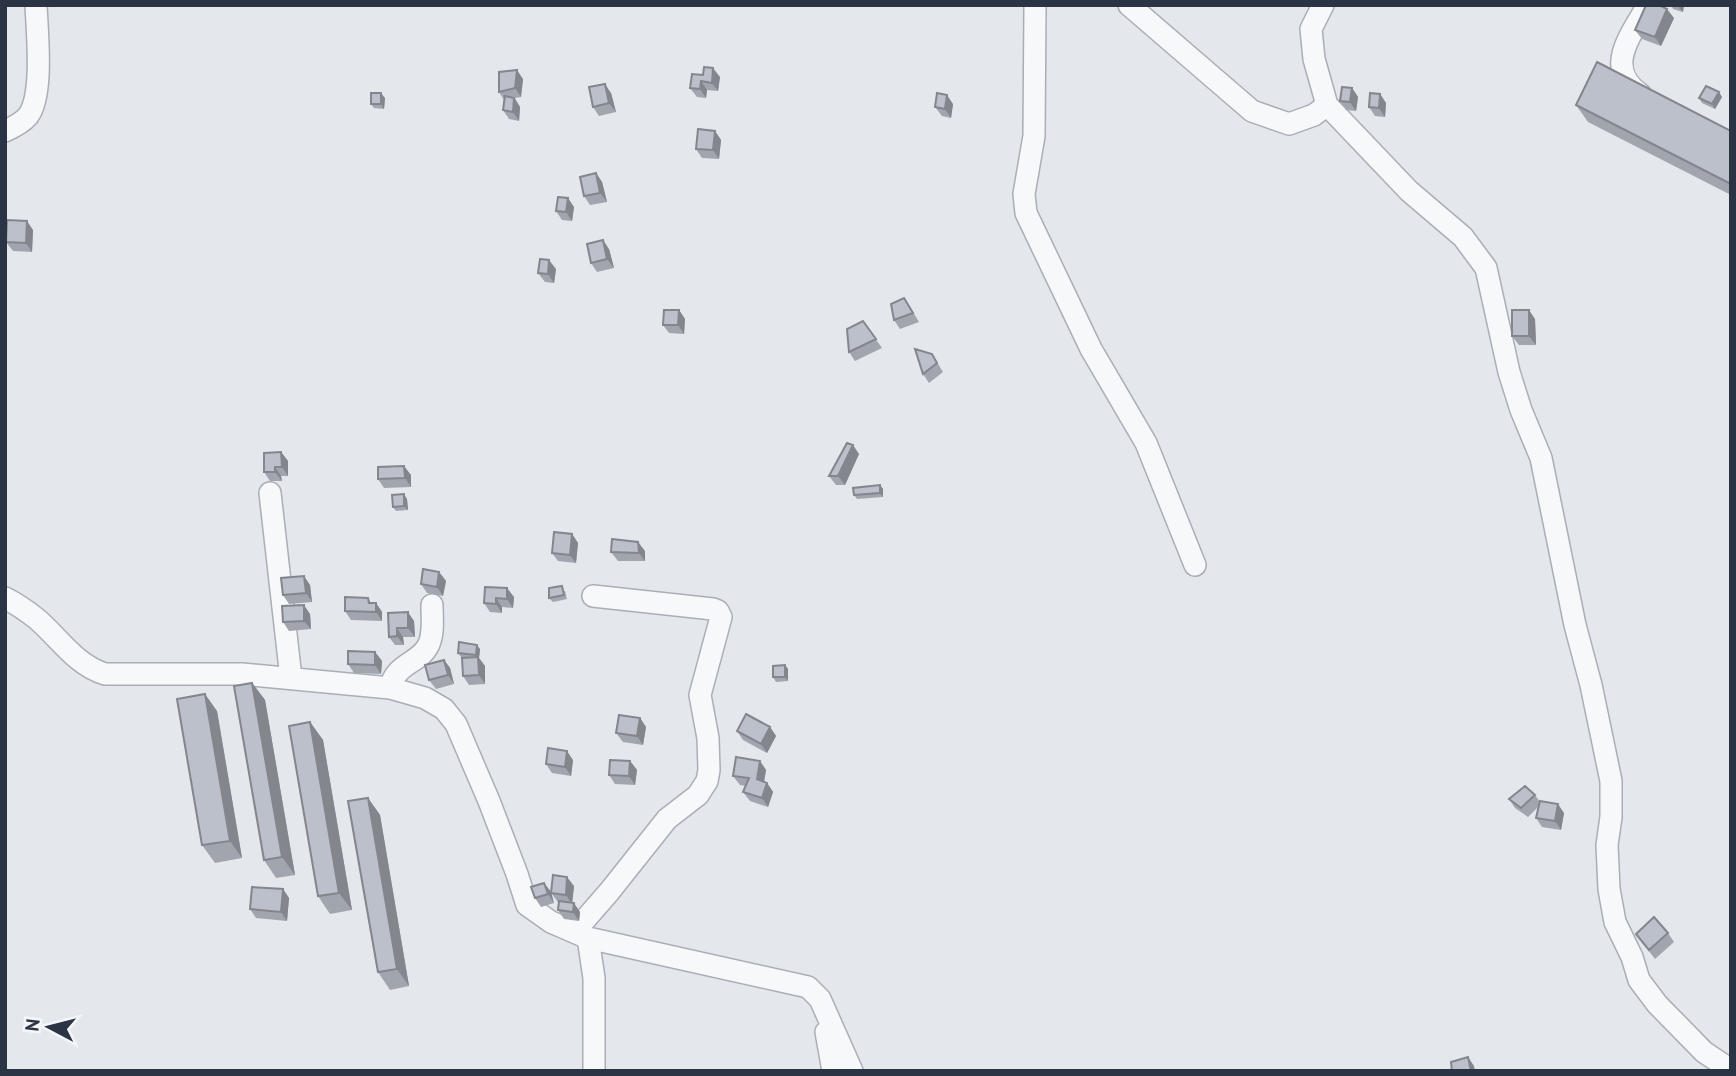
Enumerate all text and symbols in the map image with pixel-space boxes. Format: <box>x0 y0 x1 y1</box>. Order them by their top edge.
north arrow <box>14 992 84 1062</box>
text: N <box>19 1017 45 1033</box>

